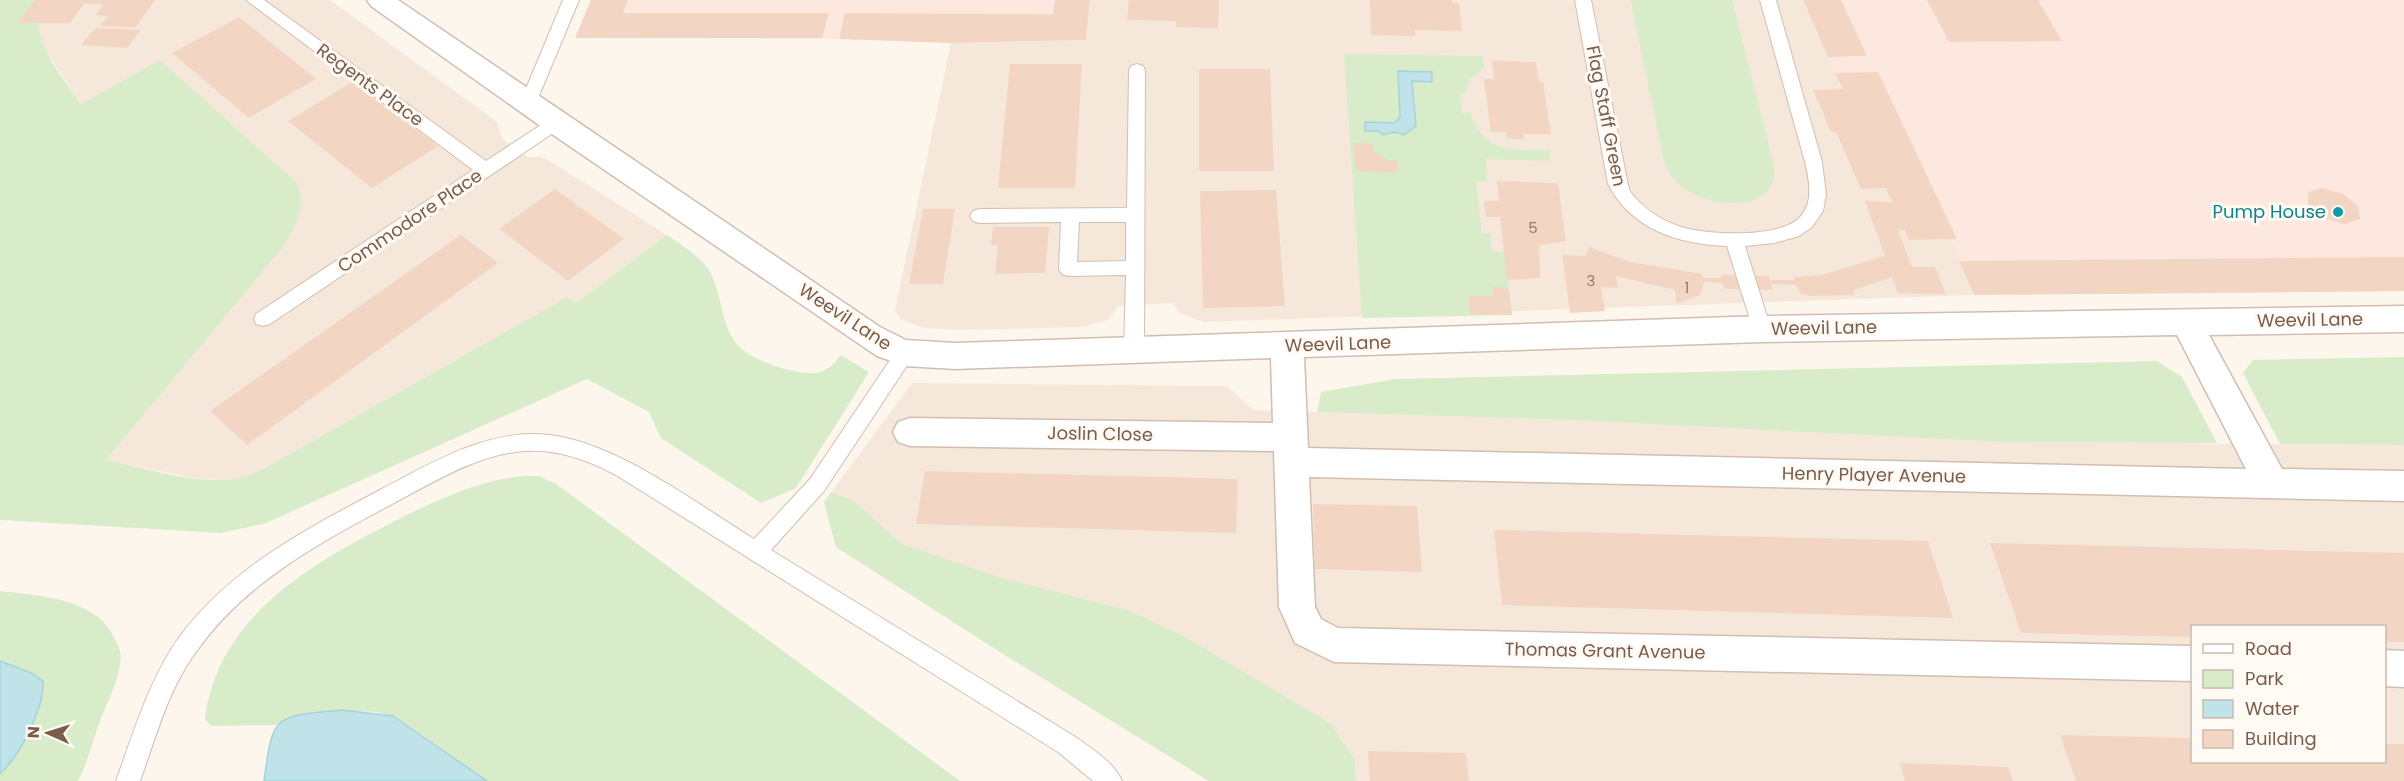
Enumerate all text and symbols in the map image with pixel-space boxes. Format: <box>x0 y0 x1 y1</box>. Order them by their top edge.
street label: Regents Place <box>312 37 429 132</box>
street label: Flag Staff Green <box>1581 43 1632 189</box>
street label: Commodore Place <box>332 163 487 278</box>
place label: Pump House <box>2212 199 2326 224</box>
marker: Pump House <box>2331 205 2345 219</box>
house number: 5 <box>1528 217 1538 238</box>
house number: 3 <box>1587 270 1595 291</box>
street label: Weevil Lane <box>794 277 897 356</box>
house number: 1 <box>1685 277 1689 298</box>
street label: Weevil Lane <box>2257 306 2363 333</box>
street label: Weevil Lane <box>1771 314 1877 341</box>
street label: Weevil Lane <box>1284 329 1392 358</box>
street label: Joslin Close <box>1047 420 1153 447</box>
street label: Henry Player Avenue <box>1782 460 1966 489</box>
legend <box>2191 625 2386 763</box>
street label: Thomas Grant Avenue <box>1504 636 1706 665</box>
text: Road <box>2245 636 2292 661</box>
text: Park <box>2245 666 2284 691</box>
text: Water <box>2245 696 2299 721</box>
north arrow <box>18 703 78 763</box>
text: N <box>22 726 45 739</box>
text: Building <box>2245 726 2317 751</box>

